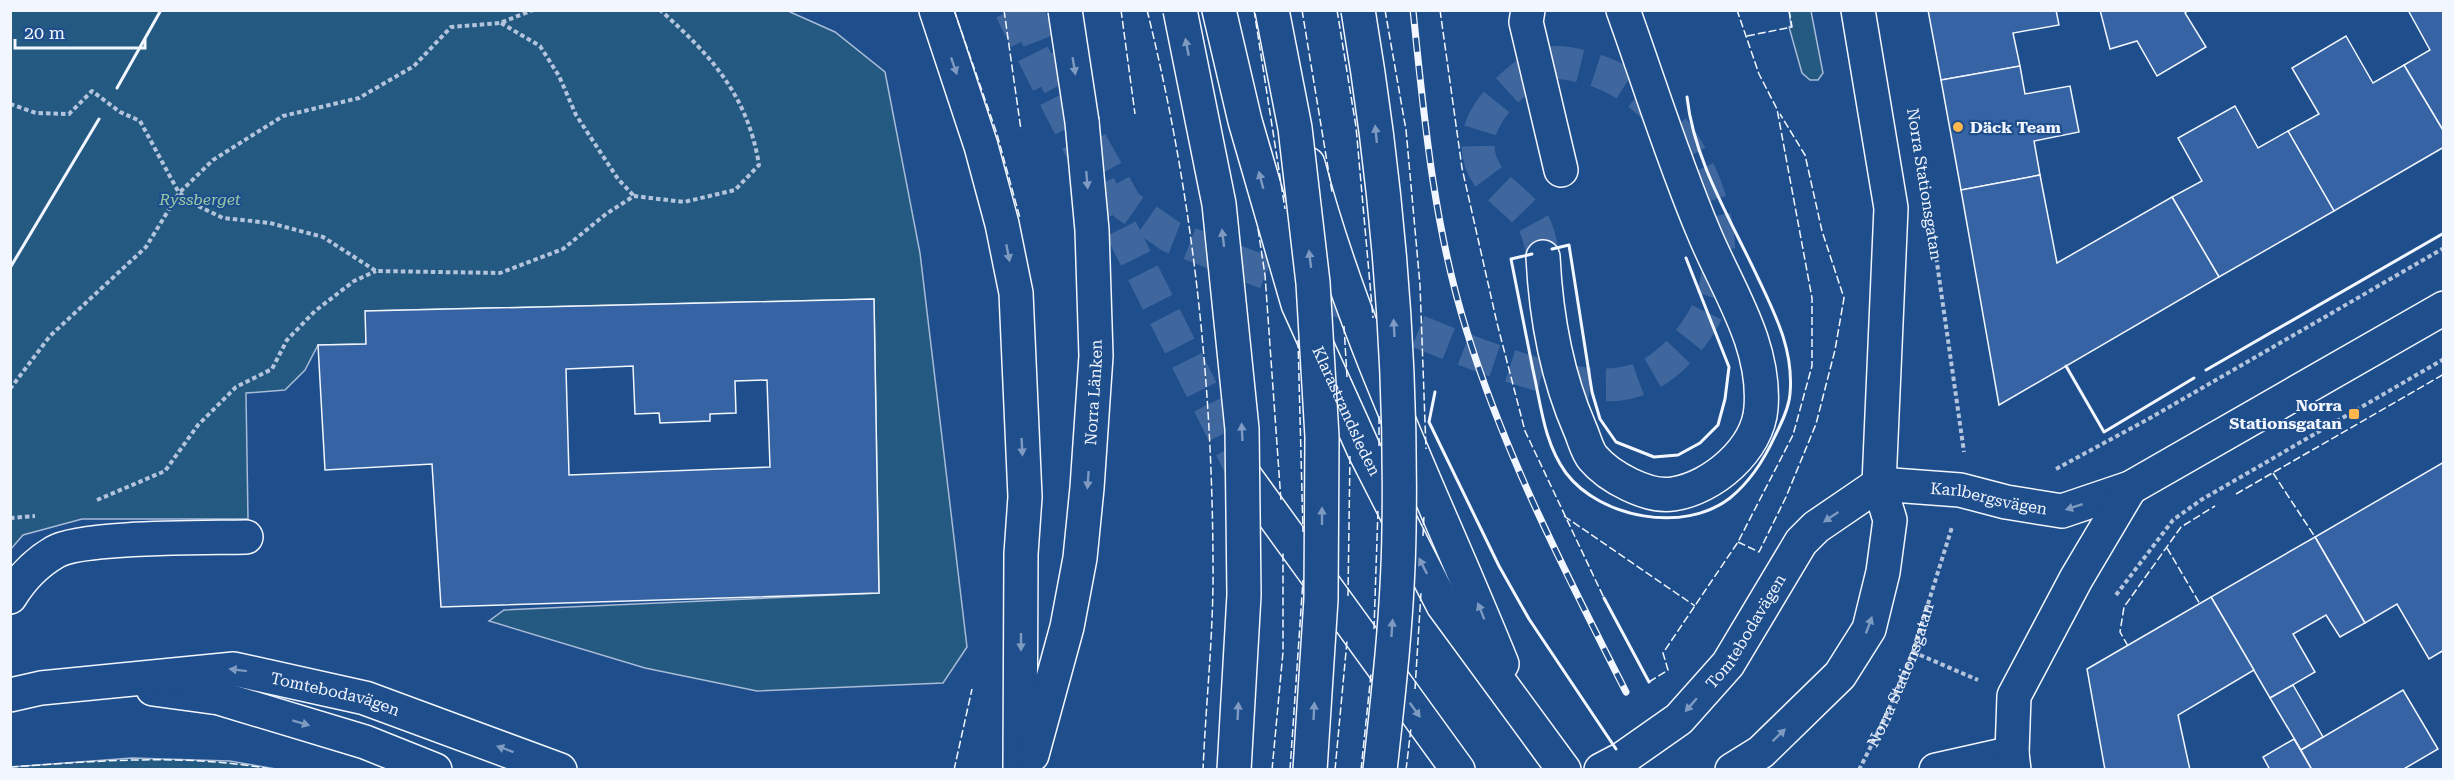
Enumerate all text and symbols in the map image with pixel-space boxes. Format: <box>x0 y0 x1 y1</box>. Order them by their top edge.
scale bar <box>15 12 146 50</box>
text: 20 m <box>24 22 65 43</box>
one-way arrow <box>1182 37 1192 56</box>
one-way arrow <box>950 57 960 75</box>
one-way arrow <box>1070 57 1079 76</box>
street label: Norra Stationsgatan <box>1903 107 1946 261</box>
place label: Däck Team <box>1970 118 2062 137</box>
marker: Däck Team <box>1951 120 1965 134</box>
one-way arrow <box>1372 124 1381 143</box>
one-way arrow <box>1083 171 1092 190</box>
one-way arrow <box>1256 171 1265 189</box>
park label: Ryssberget <box>158 190 241 209</box>
one-way arrow <box>1218 229 1228 248</box>
one-way arrow <box>1004 244 1013 263</box>
one-way arrow <box>1305 249 1315 268</box>
one-way arrow <box>1389 318 1398 337</box>
street label: Norra Länken <box>1081 339 1106 446</box>
street label: Klarastrandsleden <box>1308 343 1385 479</box>
place label: Norra Stationsgatan <box>2229 396 2343 433</box>
marker: Norra Stationsgatan <box>2347 407 2361 421</box>
one-way arrow <box>1237 423 1246 442</box>
one-way arrow <box>1018 438 1027 457</box>
one-way arrow <box>1083 470 1092 489</box>
street label: Karlbergsvägen <box>1930 479 2049 519</box>
one-way arrow <box>2065 503 2083 512</box>
one-way arrow <box>1317 507 1327 526</box>
one-way arrow <box>1823 511 1839 522</box>
one-way arrow <box>1419 558 1428 575</box>
street label: Tomtebodavägen <box>1702 571 1790 693</box>
street label: Norra Stationsgatan <box>1863 601 1938 750</box>
one-way arrow <box>1476 602 1485 620</box>
one-way arrow <box>1865 616 1875 634</box>
one-way arrow <box>1388 618 1397 637</box>
one-way arrow <box>1016 633 1026 652</box>
one-way arrow <box>228 666 247 675</box>
street label: Tomtebodavägen <box>269 668 402 720</box>
one-way arrow <box>1684 698 1698 713</box>
one-way arrow <box>1233 702 1242 721</box>
one-way arrow <box>1309 702 1319 721</box>
one-way arrow <box>1409 702 1421 718</box>
one-way arrow <box>292 719 310 728</box>
one-way arrow <box>1771 729 1785 743</box>
one-way arrow <box>495 744 513 754</box>

